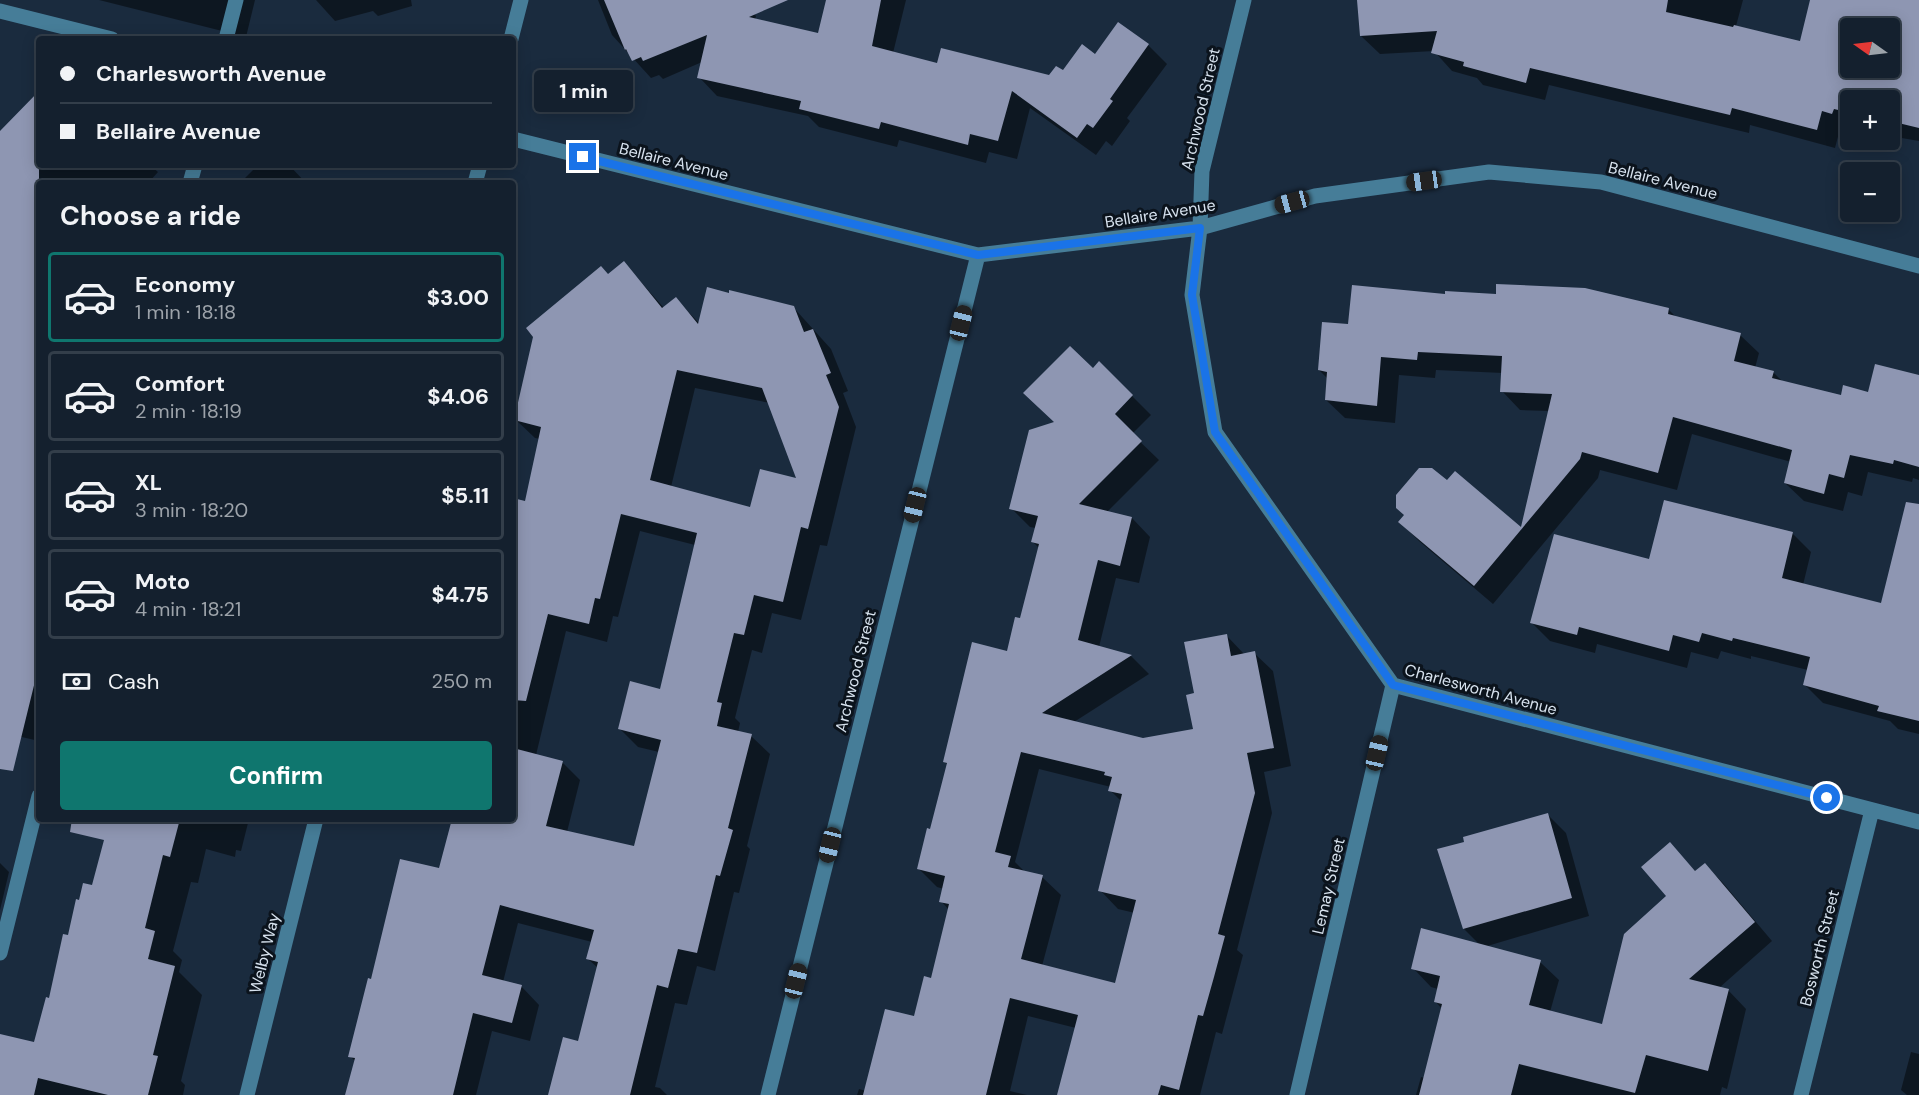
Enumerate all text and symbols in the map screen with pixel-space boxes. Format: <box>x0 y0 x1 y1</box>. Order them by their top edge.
north arrow <box>1840 18 1900 78</box>
map controls <box>1840 18 1900 222</box>
street label: Archwood Street <box>1176 46 1225 172</box>
text: Charlesworth Avenue <box>96 59 326 88</box>
callout: 1 min <box>534 70 632 112</box>
text: 1 min <box>559 78 608 104</box>
button: + <box>1840 90 1900 150</box>
text: Bellaire Avenue <box>96 117 261 146</box>
street label: Bellaire Avenue <box>617 138 731 185</box>
route end <box>569 143 596 170</box>
street label: Bellaire Avenue <box>1606 157 1720 204</box>
button: − <box>1840 162 1900 222</box>
car <box>1405 170 1443 192</box>
car <box>1272 189 1312 215</box>
street label: Bellaire Avenue <box>1103 194 1217 233</box>
text: Choose a ride <box>60 198 241 233</box>
icon: car <box>63 270 117 324</box>
text: Economy <box>135 270 235 299</box>
text: $3.00 <box>427 283 489 312</box>
text: 1 min · 18:18 <box>135 299 236 325</box>
car <box>948 303 974 343</box>
icon: car <box>63 369 117 423</box>
text: Comfort <box>135 369 225 398</box>
text: $4.06 <box>427 382 489 411</box>
text: 2 min · 18:19 <box>135 398 242 424</box>
icon: car <box>63 468 117 522</box>
text: XL <box>135 468 162 497</box>
text: $5.11 <box>441 481 489 510</box>
car <box>902 485 928 525</box>
text: 3 min · 18:20 <box>135 497 248 523</box>
icon: car <box>63 567 117 621</box>
text: Moto <box>135 567 190 596</box>
text: $4.75 <box>432 580 489 609</box>
text: 4 min · 18:21 <box>135 596 241 622</box>
street label: Archwood Street <box>830 608 881 734</box>
street label: Charlesworth Avenue <box>1402 659 1559 720</box>
icon: cash <box>60 665 93 698</box>
text: Cash <box>108 667 159 696</box>
text: 250 m <box>431 668 492 694</box>
car <box>1364 733 1390 773</box>
button: Confirm <box>60 741 492 810</box>
route start <box>1813 784 1840 811</box>
car <box>817 825 843 865</box>
street label: Lemay Street <box>1307 836 1350 936</box>
street label: Bosworth Street <box>1795 888 1844 1009</box>
street label: Welby Way <box>244 911 285 995</box>
car <box>783 961 809 1001</box>

